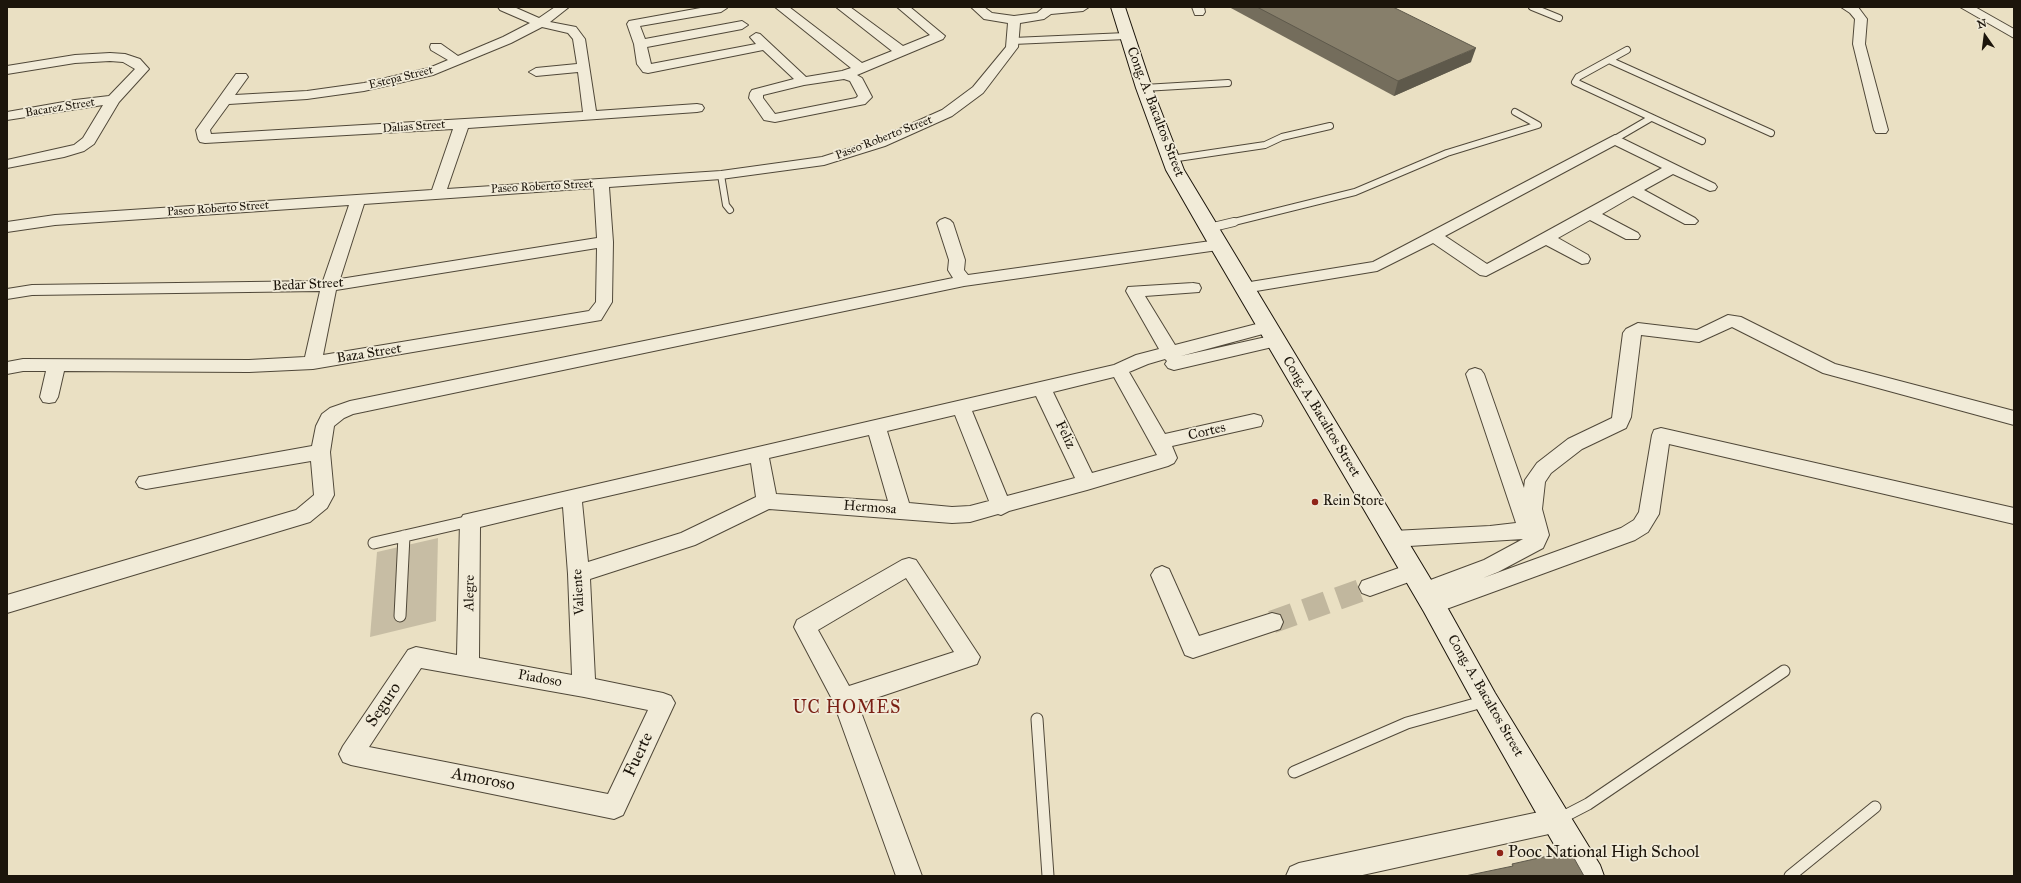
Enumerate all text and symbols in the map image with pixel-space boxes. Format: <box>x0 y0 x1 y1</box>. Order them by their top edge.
north arrow <box>1965 16 2005 56</box>
text: N <box>1976 16 1988 31</box>
street label: Cong. A. Bacaltos Street <box>1122 45 1188 179</box>
street label: Estepa Street <box>367 63 435 93</box>
street label: Bacarez Street <box>24 95 96 121</box>
street label: Paseo Roberto Street <box>834 113 934 163</box>
street label: Dalias Street <box>382 118 446 136</box>
street label: Paseo Roberto Street <box>490 177 594 197</box>
street label: Paseo Roberto Street <box>166 198 270 220</box>
street label: Bedar Street <box>272 275 344 295</box>
street label: Baza Street <box>335 341 403 367</box>
street label: Cong. A. Bacaltos Street <box>1278 354 1364 480</box>
street label: Feliz <box>1051 418 1079 452</box>
street label: Cortes <box>1187 420 1227 444</box>
place label: Rein Store <box>1323 494 1384 510</box>
marker: Rein Store <box>1310 497 1320 507</box>
street label: Hermosa <box>843 498 897 518</box>
street label: Valiente <box>569 568 589 616</box>
street label: Alegre <box>461 575 479 611</box>
street label: Cong. A. Bacaltos Street <box>1443 632 1527 760</box>
street label: Piadoso <box>517 667 563 691</box>
street label: Seguro <box>362 679 406 731</box>
district label: UC HOMES <box>793 698 901 720</box>
street label: Fuerte <box>620 730 658 780</box>
street label: Amoroso <box>450 764 516 796</box>
place label: Pooc National High School <box>1508 843 1699 863</box>
marker: Pooc National High School <box>1495 848 1505 858</box>

